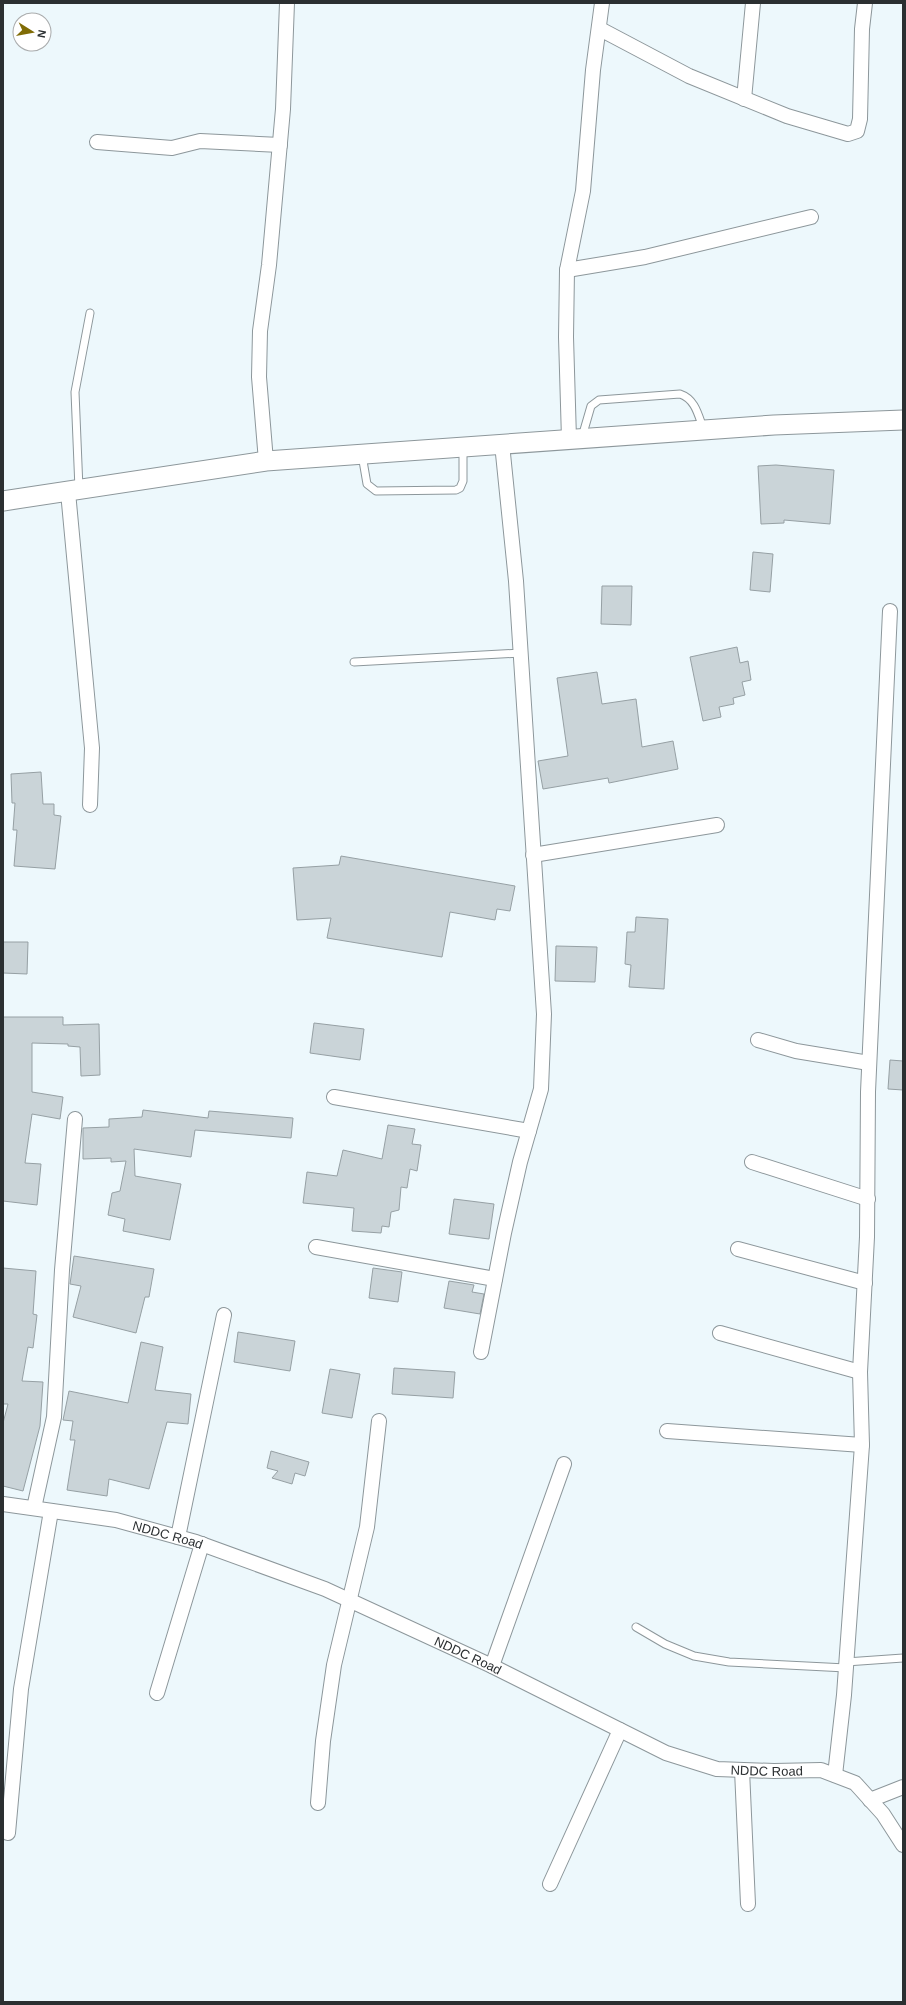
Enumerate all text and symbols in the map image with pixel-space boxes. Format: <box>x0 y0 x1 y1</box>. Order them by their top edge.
north arrow <box>12 12 52 52</box>
text: N <box>35 29 48 39</box>
street label: NDDC Road <box>131 1517 205 1551</box>
street label: NDDC Road <box>432 1633 504 1677</box>
street label: NDDC Road <box>730 1762 803 1779</box>

